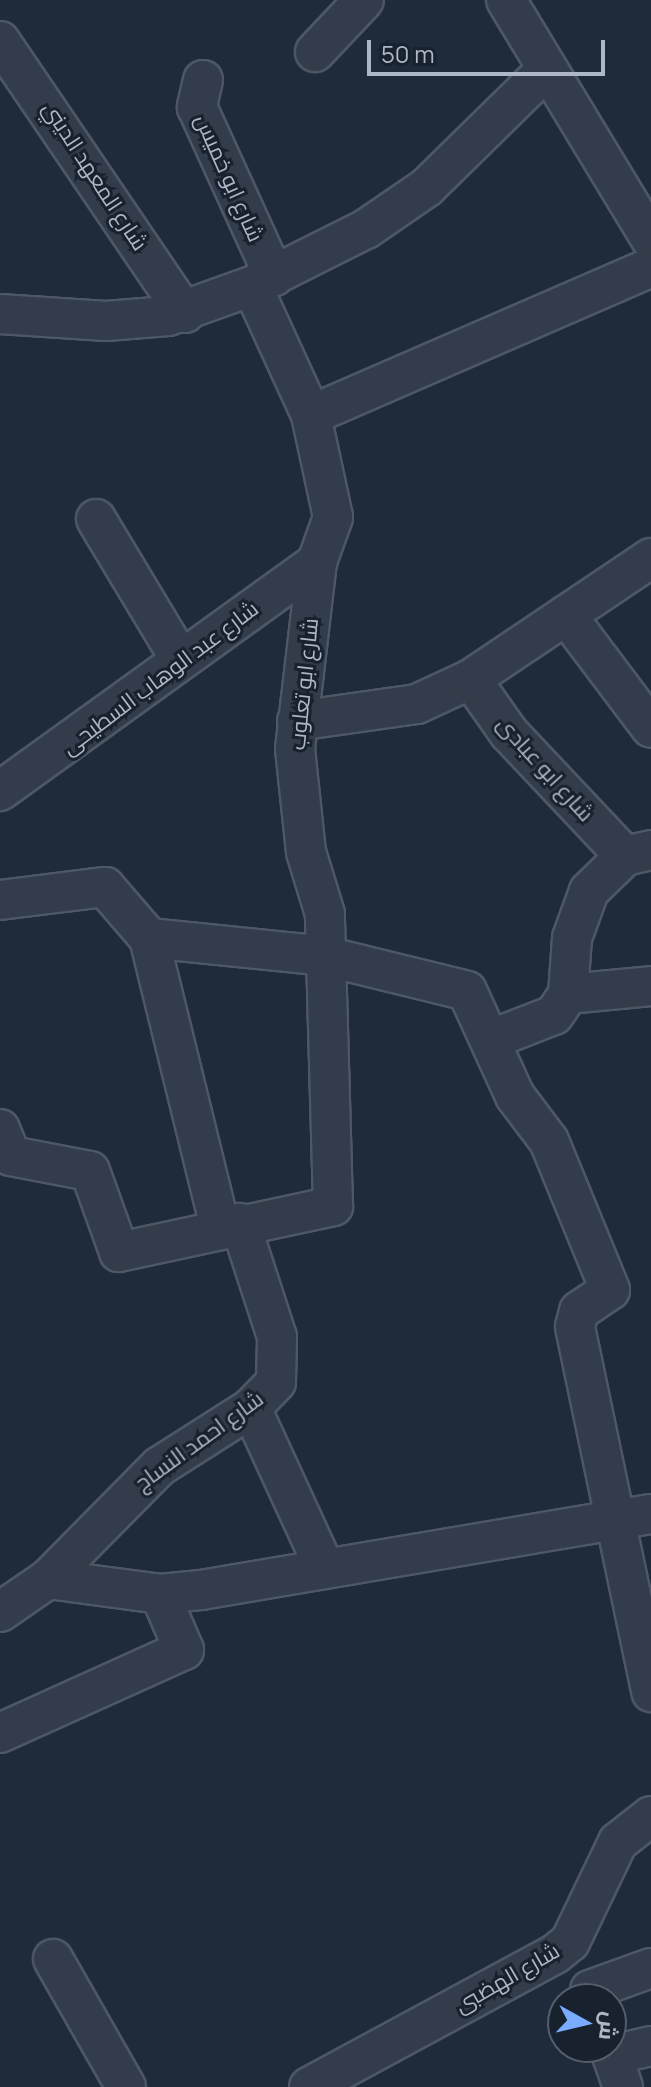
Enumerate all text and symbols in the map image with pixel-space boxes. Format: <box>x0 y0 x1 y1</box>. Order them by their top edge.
scale bar <box>371 24 609 74</box>
text: 50 m <box>381 37 435 70</box>
street label: شارع المعهد الديني <box>37 96 153 256</box>
street label: شارع ابو خميس <box>189 110 269 246</box>
street label: شارع عبد الوهاب السطيحى <box>56 595 264 761</box>
street label: شارع ابو تعلوب <box>284 617 324 751</box>
street label: شارع ابو عبادى <box>491 711 599 827</box>
street label: شارع احمد النساج <box>129 1385 269 1497</box>
street label: شارع الهضبى <box>450 1937 564 2019</box>
north arrow <box>547 1983 627 2063</box>
text: ش <box>592 2010 626 2042</box>

